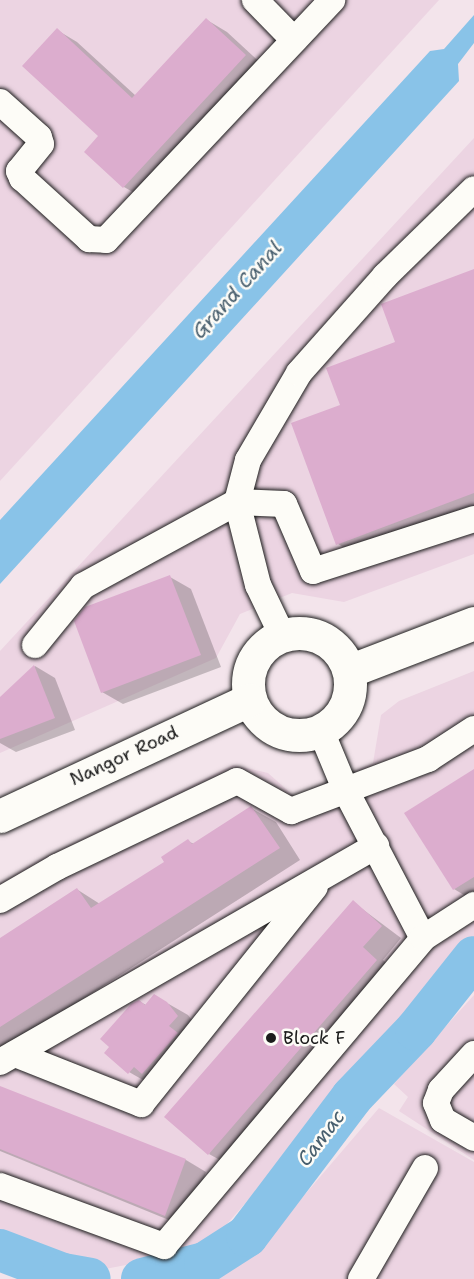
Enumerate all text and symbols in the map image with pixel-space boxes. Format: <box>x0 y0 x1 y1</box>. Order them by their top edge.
water label: Grand Canal <box>187 236 287 344</box>
street label: Nangor Road <box>66 721 182 791</box>
place label: Block F <box>283 1027 345 1049</box>
marker: Block F <box>264 1031 278 1045</box>
water label: Camac <box>292 1105 350 1171</box>

